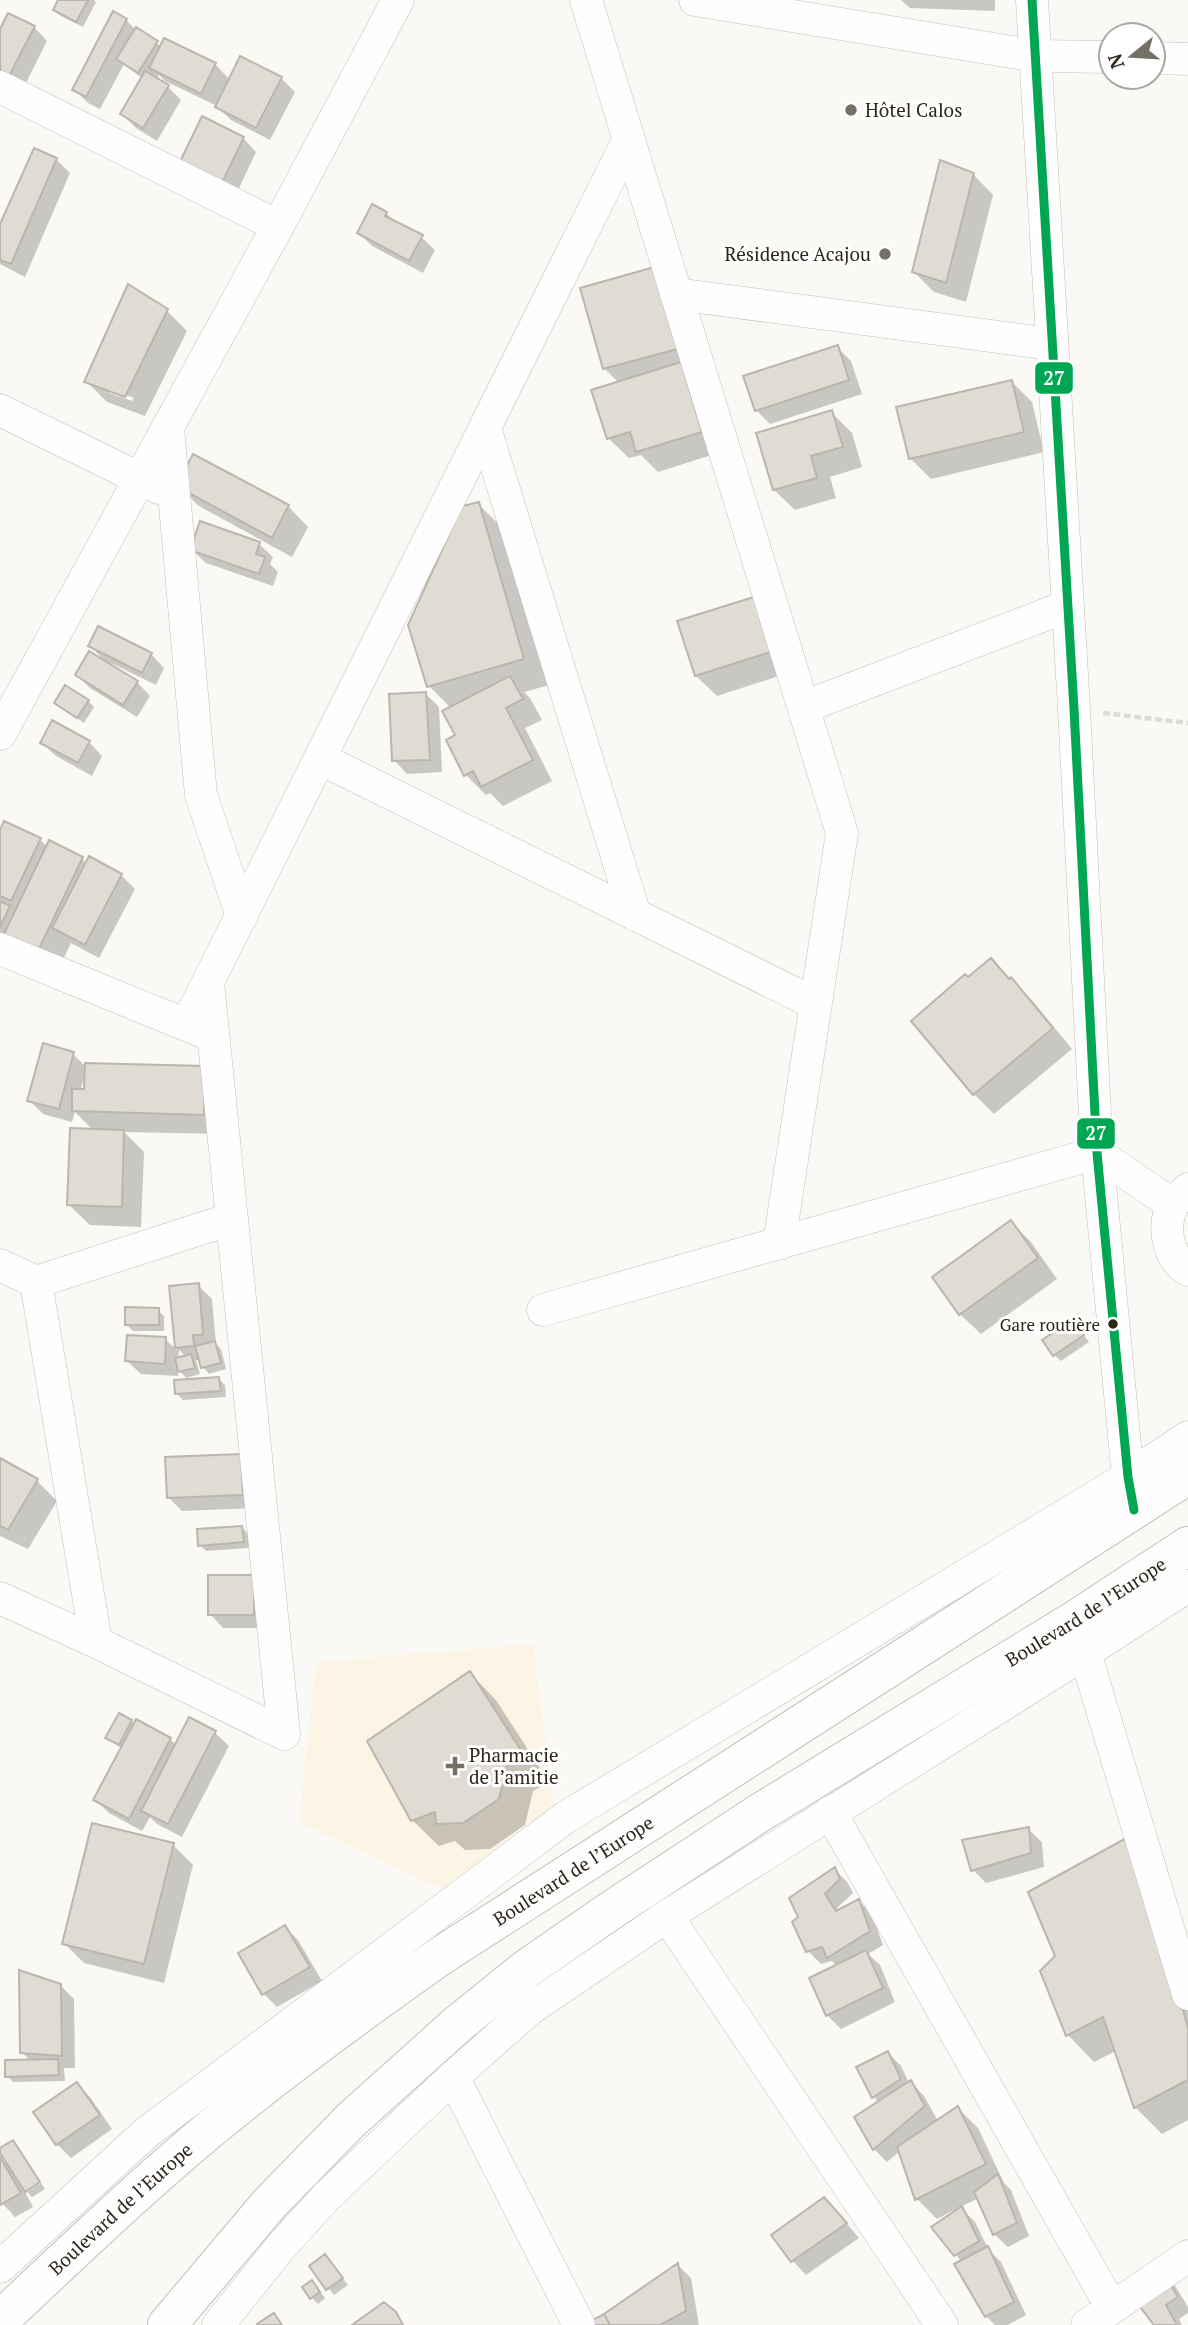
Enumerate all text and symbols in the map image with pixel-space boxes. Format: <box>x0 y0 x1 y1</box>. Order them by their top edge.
north arrow <box>1097 21 1167 91</box>
text: N <box>1101 50 1129 72</box>
place label: Hôtel Calos <box>865 97 962 122</box>
marker: Hôtel Calos <box>843 102 859 118</box>
place label: Résidence Acajou <box>724 241 871 266</box>
marker: Résidence Acajou <box>877 246 893 262</box>
line badge: 27 <box>1034 361 1074 395</box>
text: 27 <box>1043 365 1065 390</box>
line badge: 27 <box>1076 1117 1116 1150</box>
text: 27 <box>1085 1120 1107 1145</box>
place label: Gare routière <box>1000 1313 1100 1336</box>
marker: Gare routière <box>1106 1317 1120 1331</box>
street label: Boulevard de l’Europe <box>1000 1551 1171 1672</box>
place label: Pharmacie de l’amitie <box>469 1742 559 1789</box>
marker: Pharmacie de l’amitie <box>447 1758 463 1774</box>
street label: Boulevard de l’Europe <box>488 1809 658 1931</box>
street label: Boulevard de l’Europe <box>43 2137 197 2280</box>

